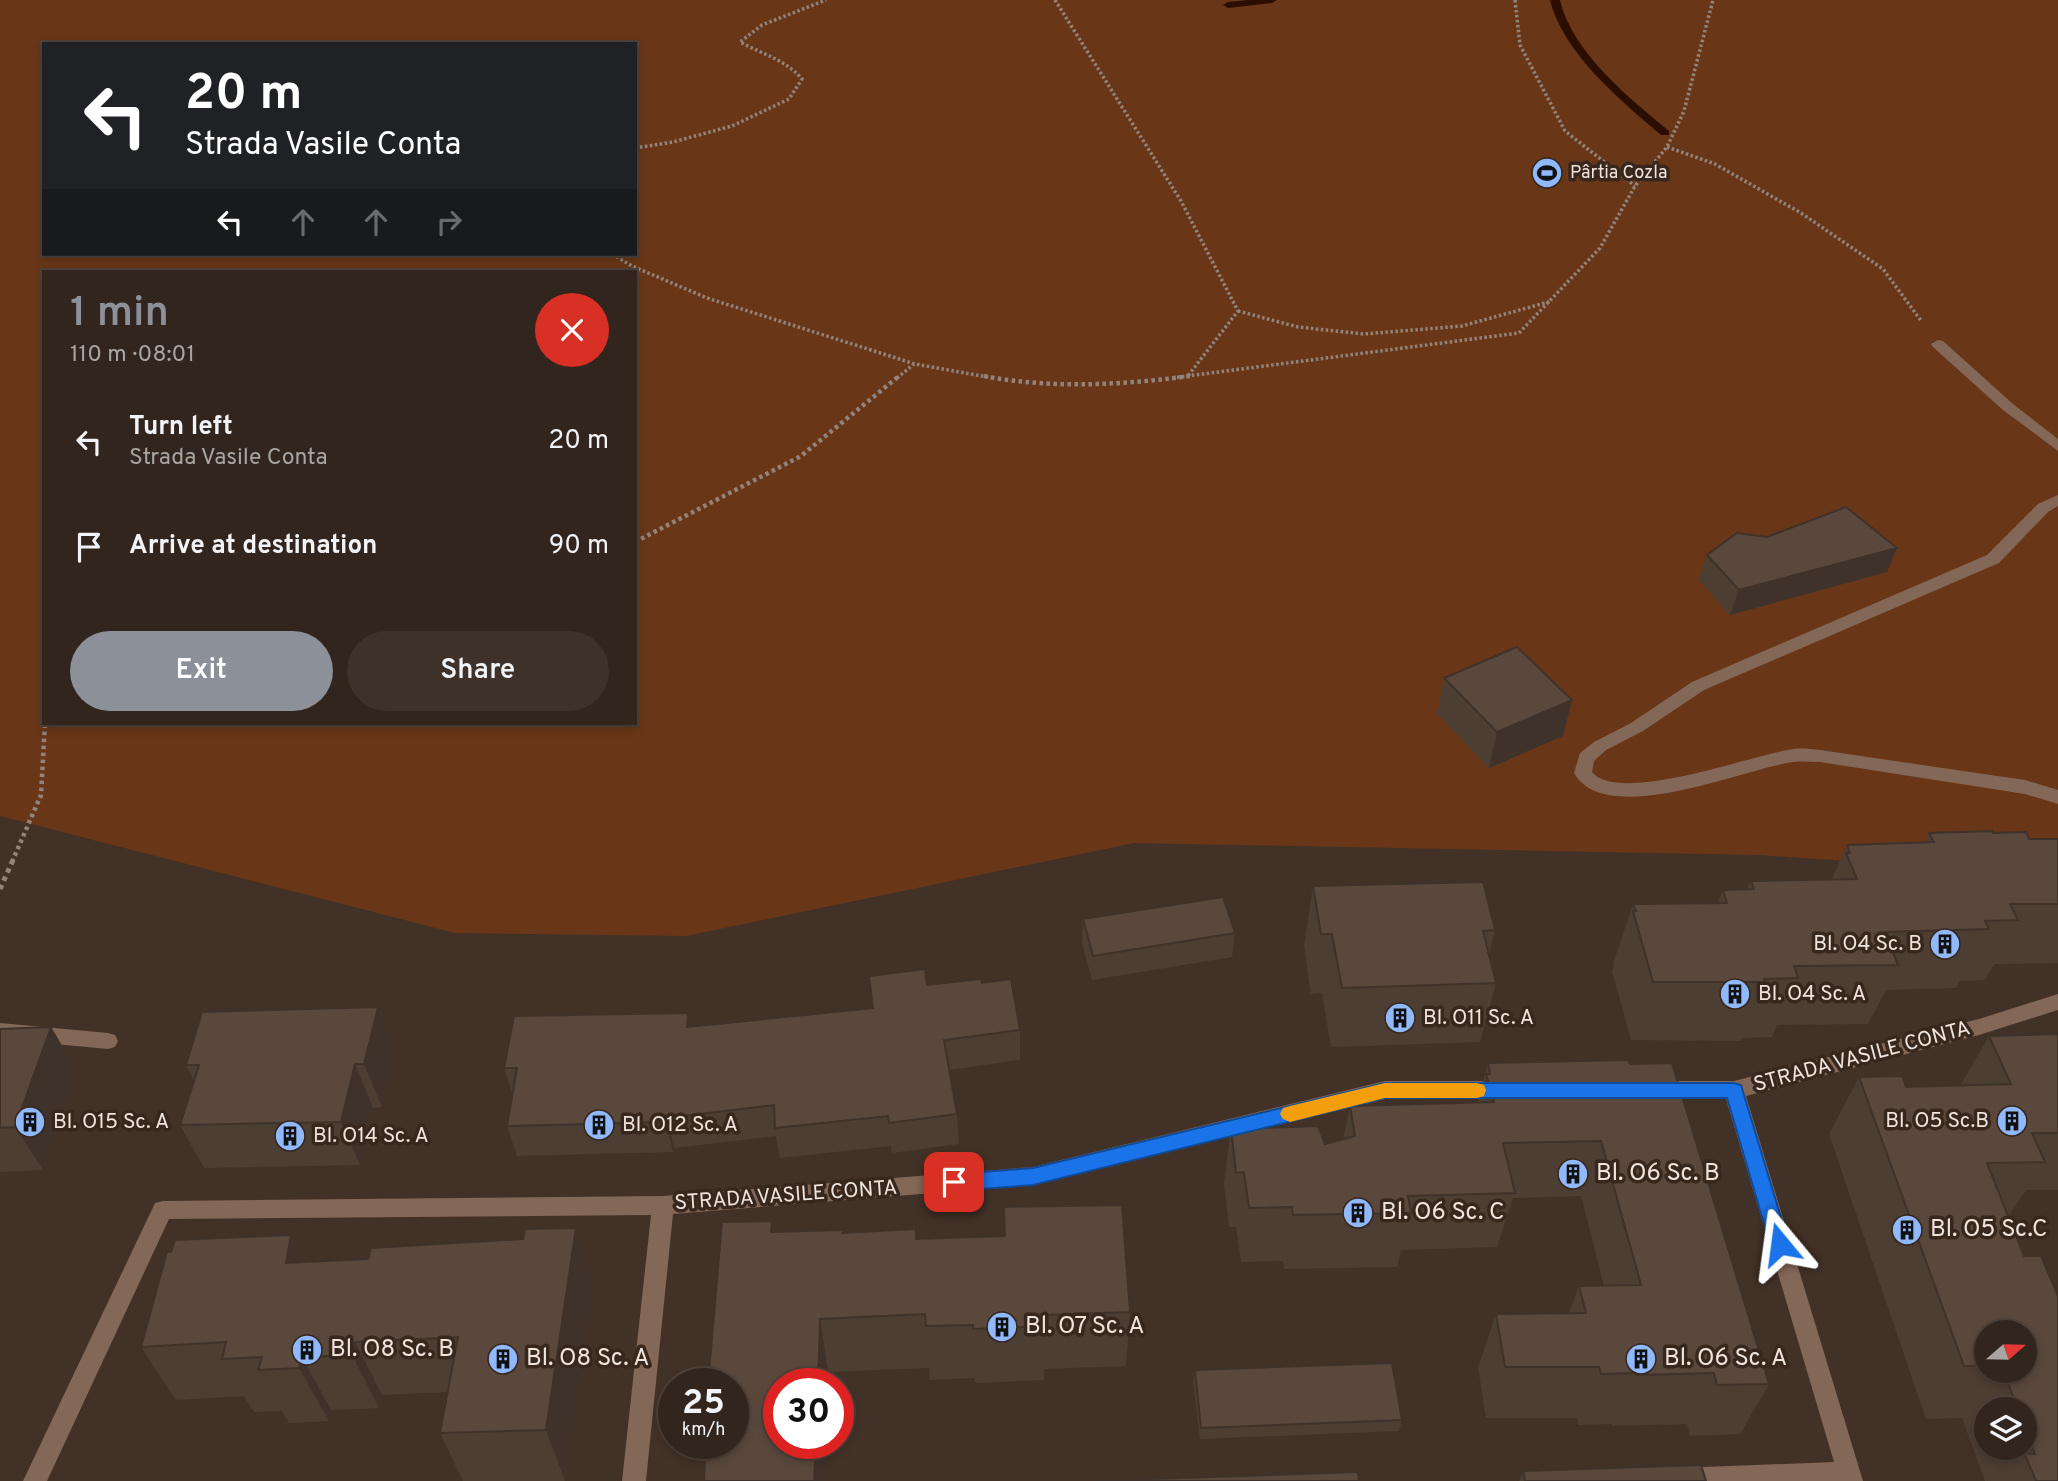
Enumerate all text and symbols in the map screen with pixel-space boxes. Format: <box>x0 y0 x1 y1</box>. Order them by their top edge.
text: 20 m <box>185 65 302 127</box>
icon: left <box>70 70 161 161</box>
text: Strada Vasile Conta <box>185 126 461 166</box>
sports icon: Pârtia Cozla <box>1530 156 1564 190</box>
place label: Pârtia Cozla <box>1570 162 1667 185</box>
icon: left <box>211 203 249 241</box>
icon: ahead <box>284 203 322 241</box>
icon: ahead <box>357 203 395 241</box>
icon: right <box>430 203 468 241</box>
text: 1 min <box>70 288 169 341</box>
button: close <box>535 293 609 367</box>
text: 110 m · 08:01 <box>70 341 195 370</box>
text: Turn left <box>129 411 233 444</box>
icon: left <box>70 423 108 461</box>
text: 20 m <box>548 425 609 458</box>
text: Strada Vasile Conta <box>129 444 328 473</box>
icon: arrive <box>70 528 108 566</box>
text: Arrive at destination <box>129 530 377 563</box>
text: 90 m <box>549 530 609 563</box>
button: Exit <box>70 631 333 711</box>
button: Share <box>347 631 609 711</box>
building icon: Bl. O4 Sc. B <box>1928 927 1962 961</box>
place label: Bl. O4 Sc. B <box>1813 931 1922 958</box>
building icon: Bl. O4 Sc. A <box>1718 977 1752 1011</box>
place label: Bl. O4 Sc. A <box>1758 981 1866 1008</box>
building icon: Bl. O11 Sc. A <box>1383 1001 1417 1035</box>
place label: Bl. O11 Sc. A <box>1423 1005 1534 1032</box>
street label: STRADA VASILE CONTA <box>1751 1015 1973 1099</box>
building icon: Bl. O5 Sc.B <box>1995 1104 2029 1138</box>
building icon: Bl. O15 Sc. A <box>13 1105 47 1139</box>
building icon: Bl. O12 Sc. A <box>582 1108 616 1142</box>
place label: Bl. O5 Sc.B <box>1885 1108 1989 1135</box>
place label: Bl. O15 Sc. A <box>53 1109 169 1136</box>
place label: Bl. O12 Sc. A <box>622 1112 738 1139</box>
building icon: Bl. O14 Sc. A <box>273 1119 307 1153</box>
place label: Bl. O14 Sc. A <box>313 1123 429 1150</box>
pin <box>924 1152 984 1212</box>
building icon: Bl. O6 Sc. B <box>1556 1157 1590 1191</box>
place label: Bl. O6 Sc. B <box>1596 1159 1720 1189</box>
icon: arrive <box>935 1163 973 1201</box>
street label: STRADA VASILE CONTA <box>674 1175 898 1217</box>
building icon: Bl. O6 Sc. C <box>1341 1196 1375 1230</box>
place label: Bl. O6 Sc. C <box>1381 1198 1504 1228</box>
position arrow <box>1743 1207 1817 1281</box>
building icon: Bl. O5 Sc.C <box>1890 1213 1924 1247</box>
place label: Bl. O5 Sc.C <box>1930 1215 2047 1245</box>
building icon: Bl. O7 Sc. A <box>985 1310 1019 1344</box>
place label: Bl. O7 Sc. A <box>1025 1312 1144 1342</box>
north arrow <box>1974 1320 2037 1382</box>
map controls <box>1974 1320 2037 1460</box>
building icon: Bl. O8 Sc. B <box>290 1333 324 1367</box>
place label: Bl. O8 Sc. B <box>330 1335 454 1365</box>
building icon: Bl. O8 Sc. A <box>486 1342 520 1376</box>
building icon: Bl. O6 Sc. A <box>1624 1342 1658 1376</box>
place label: Bl. O8 Sc. A <box>526 1344 650 1374</box>
place label: Bl. O6 Sc. A <box>1664 1344 1787 1374</box>
speed limit sign: 30 <box>763 1368 854 1459</box>
text: 25 <box>682 1382 725 1426</box>
button: layers <box>1974 1397 2037 1460</box>
text: km/h <box>682 1419 725 1442</box>

